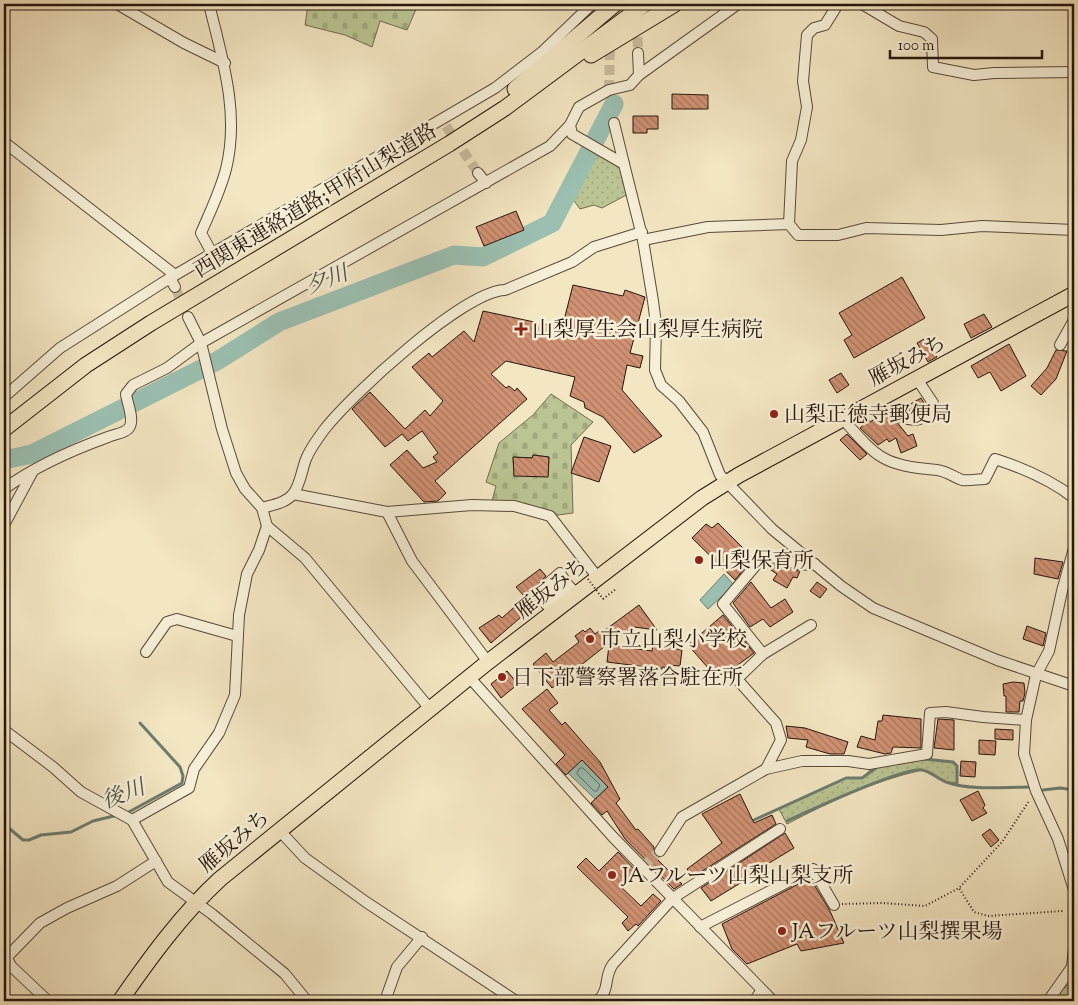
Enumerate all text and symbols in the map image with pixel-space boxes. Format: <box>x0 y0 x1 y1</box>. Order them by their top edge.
scale bar <box>890 28 1043 60</box>
text: 100 m <box>898 36 935 57</box>
street label: 西関東連絡道路;甲府山梨道路 <box>189 117 443 286</box>
water label: 夕川 <box>301 258 355 305</box>
place label: 山梨厚生会山梨厚生病院 <box>532 316 763 346</box>
marker: 山梨厚生会山梨厚生病院 <box>514 322 528 336</box>
street label: 雁坂みち <box>864 329 952 395</box>
place label: 山梨正徳寺郵便局 <box>784 401 952 431</box>
marker: 山梨正徳寺郵便局 <box>768 408 780 420</box>
place label: 山梨保育所 <box>709 547 814 577</box>
street label: 雁坂みち <box>510 552 595 627</box>
marker: 山梨保育所 <box>693 554 705 566</box>
place label: 市立山梨小学校 <box>600 626 747 656</box>
marker: 市立山梨小学校 <box>584 633 596 645</box>
place label: 日下部警察署落合駐在所 <box>512 664 743 694</box>
marker: 日下部警察署落合駐在所 <box>496 671 508 683</box>
water label: 後川 <box>98 772 152 819</box>
street label: 雁坂みち <box>193 804 277 881</box>
place label: JAフルーツ山梨山梨支所 <box>621 862 853 892</box>
marker: JAフルーツ山梨山梨支所 <box>606 869 618 881</box>
place label: JAフルーツ山梨撰果場 <box>791 918 1002 948</box>
marker: JAフルーツ山梨撰果場 <box>776 925 788 937</box>

